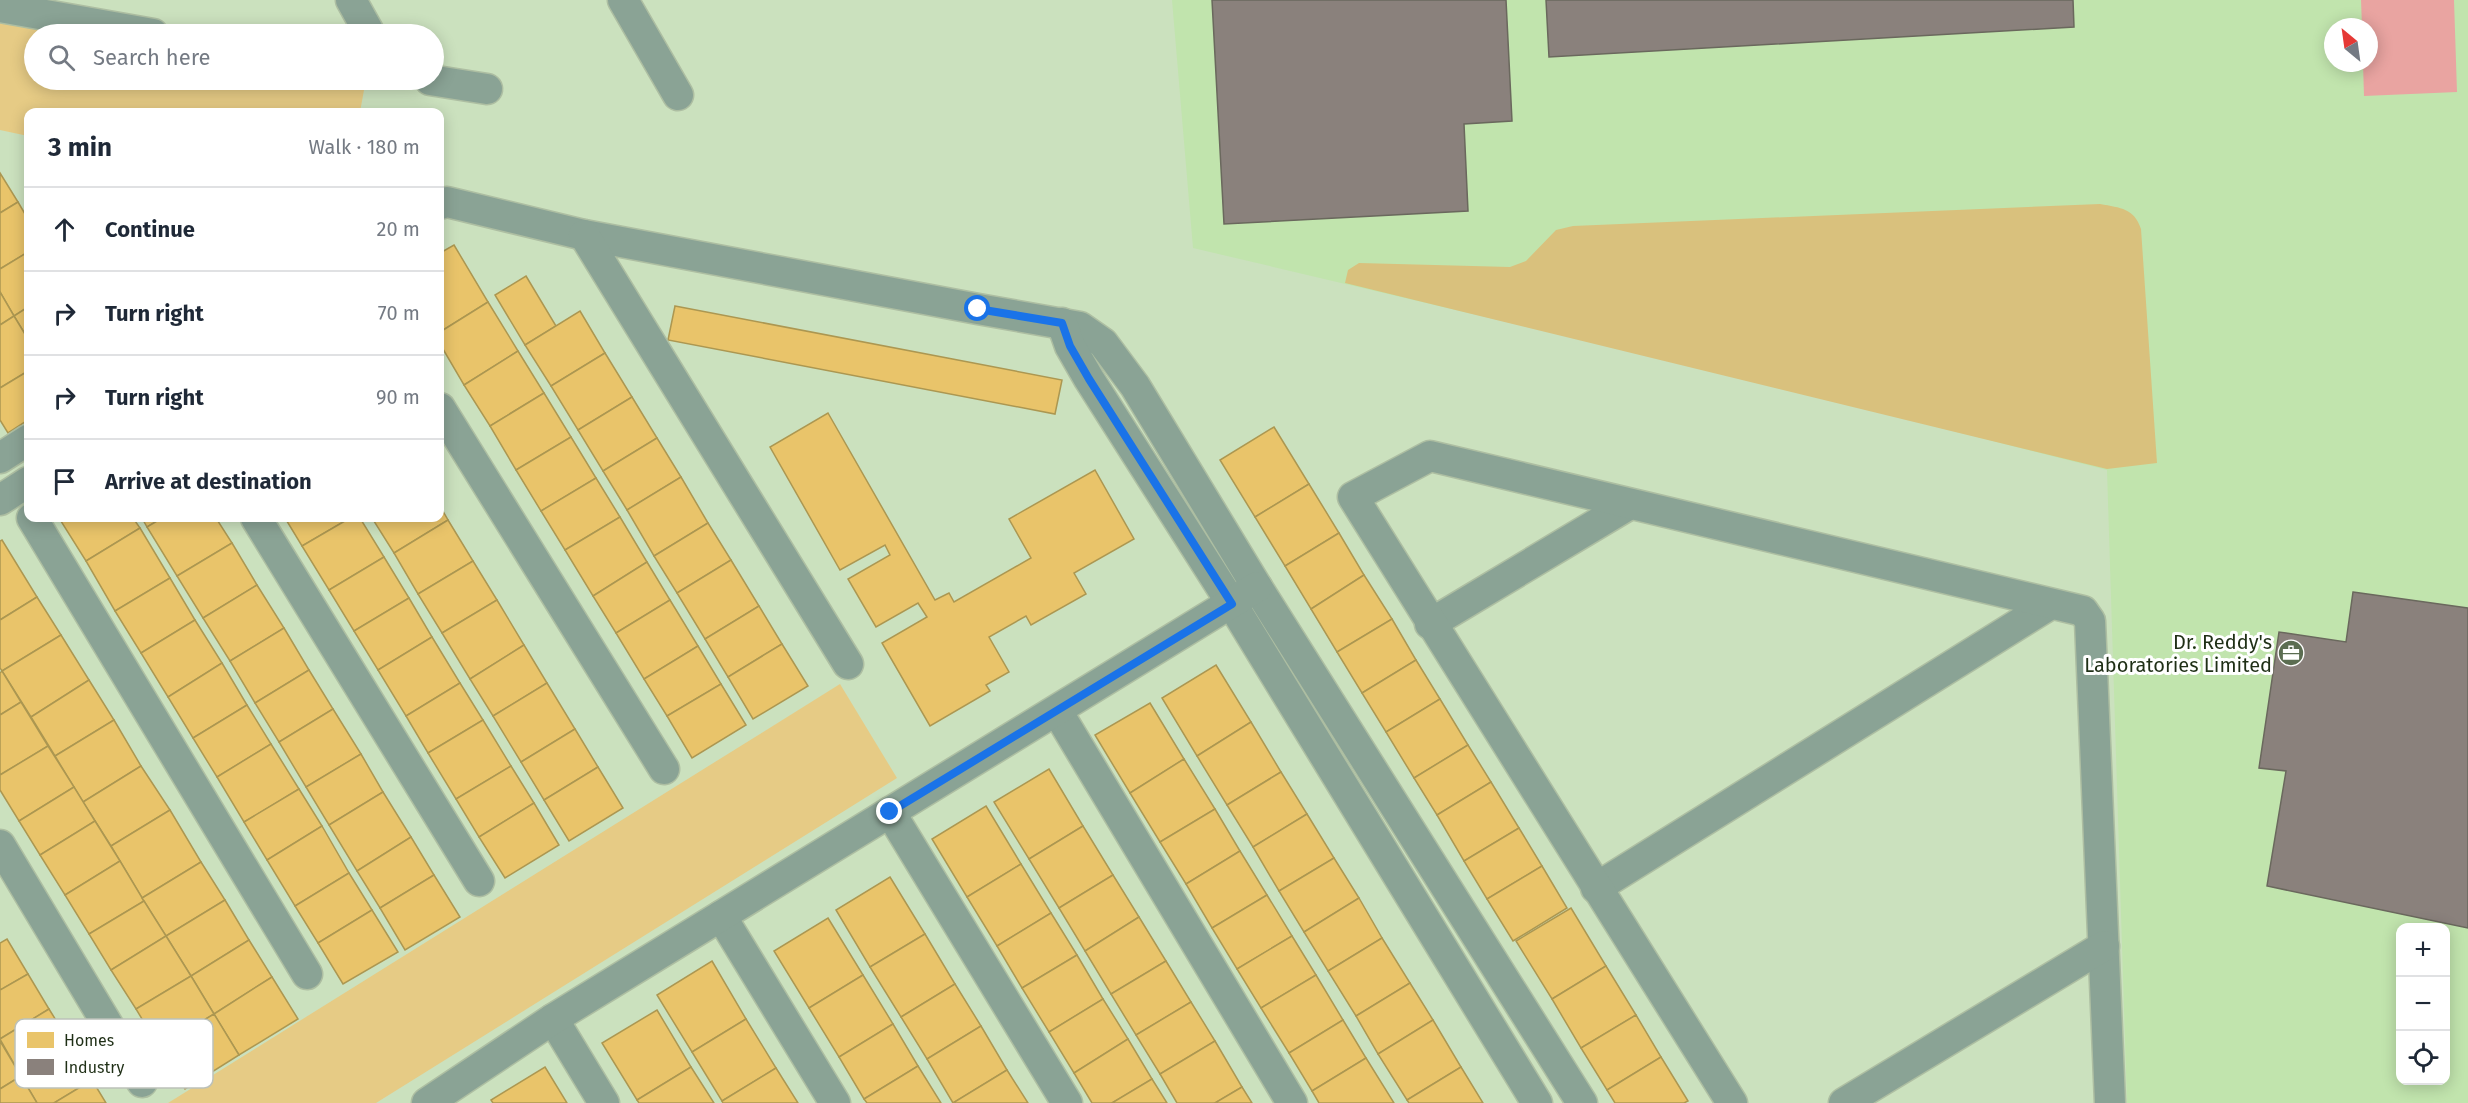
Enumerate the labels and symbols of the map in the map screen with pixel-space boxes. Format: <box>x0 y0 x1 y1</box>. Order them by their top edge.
north arrow <box>2324 18 2378 72</box>
route start <box>964 295 990 321</box>
place label: Dr. Reddy's Laboratories Limited <box>2084 630 2272 677</box>
office icon: Dr. Reddy's Laboratories Limited <box>2276 638 2306 668</box>
route end <box>876 798 902 824</box>
legend <box>15 1019 213 1088</box>
text: Homes <box>64 1031 114 1050</box>
text: Industry <box>64 1058 124 1077</box>

